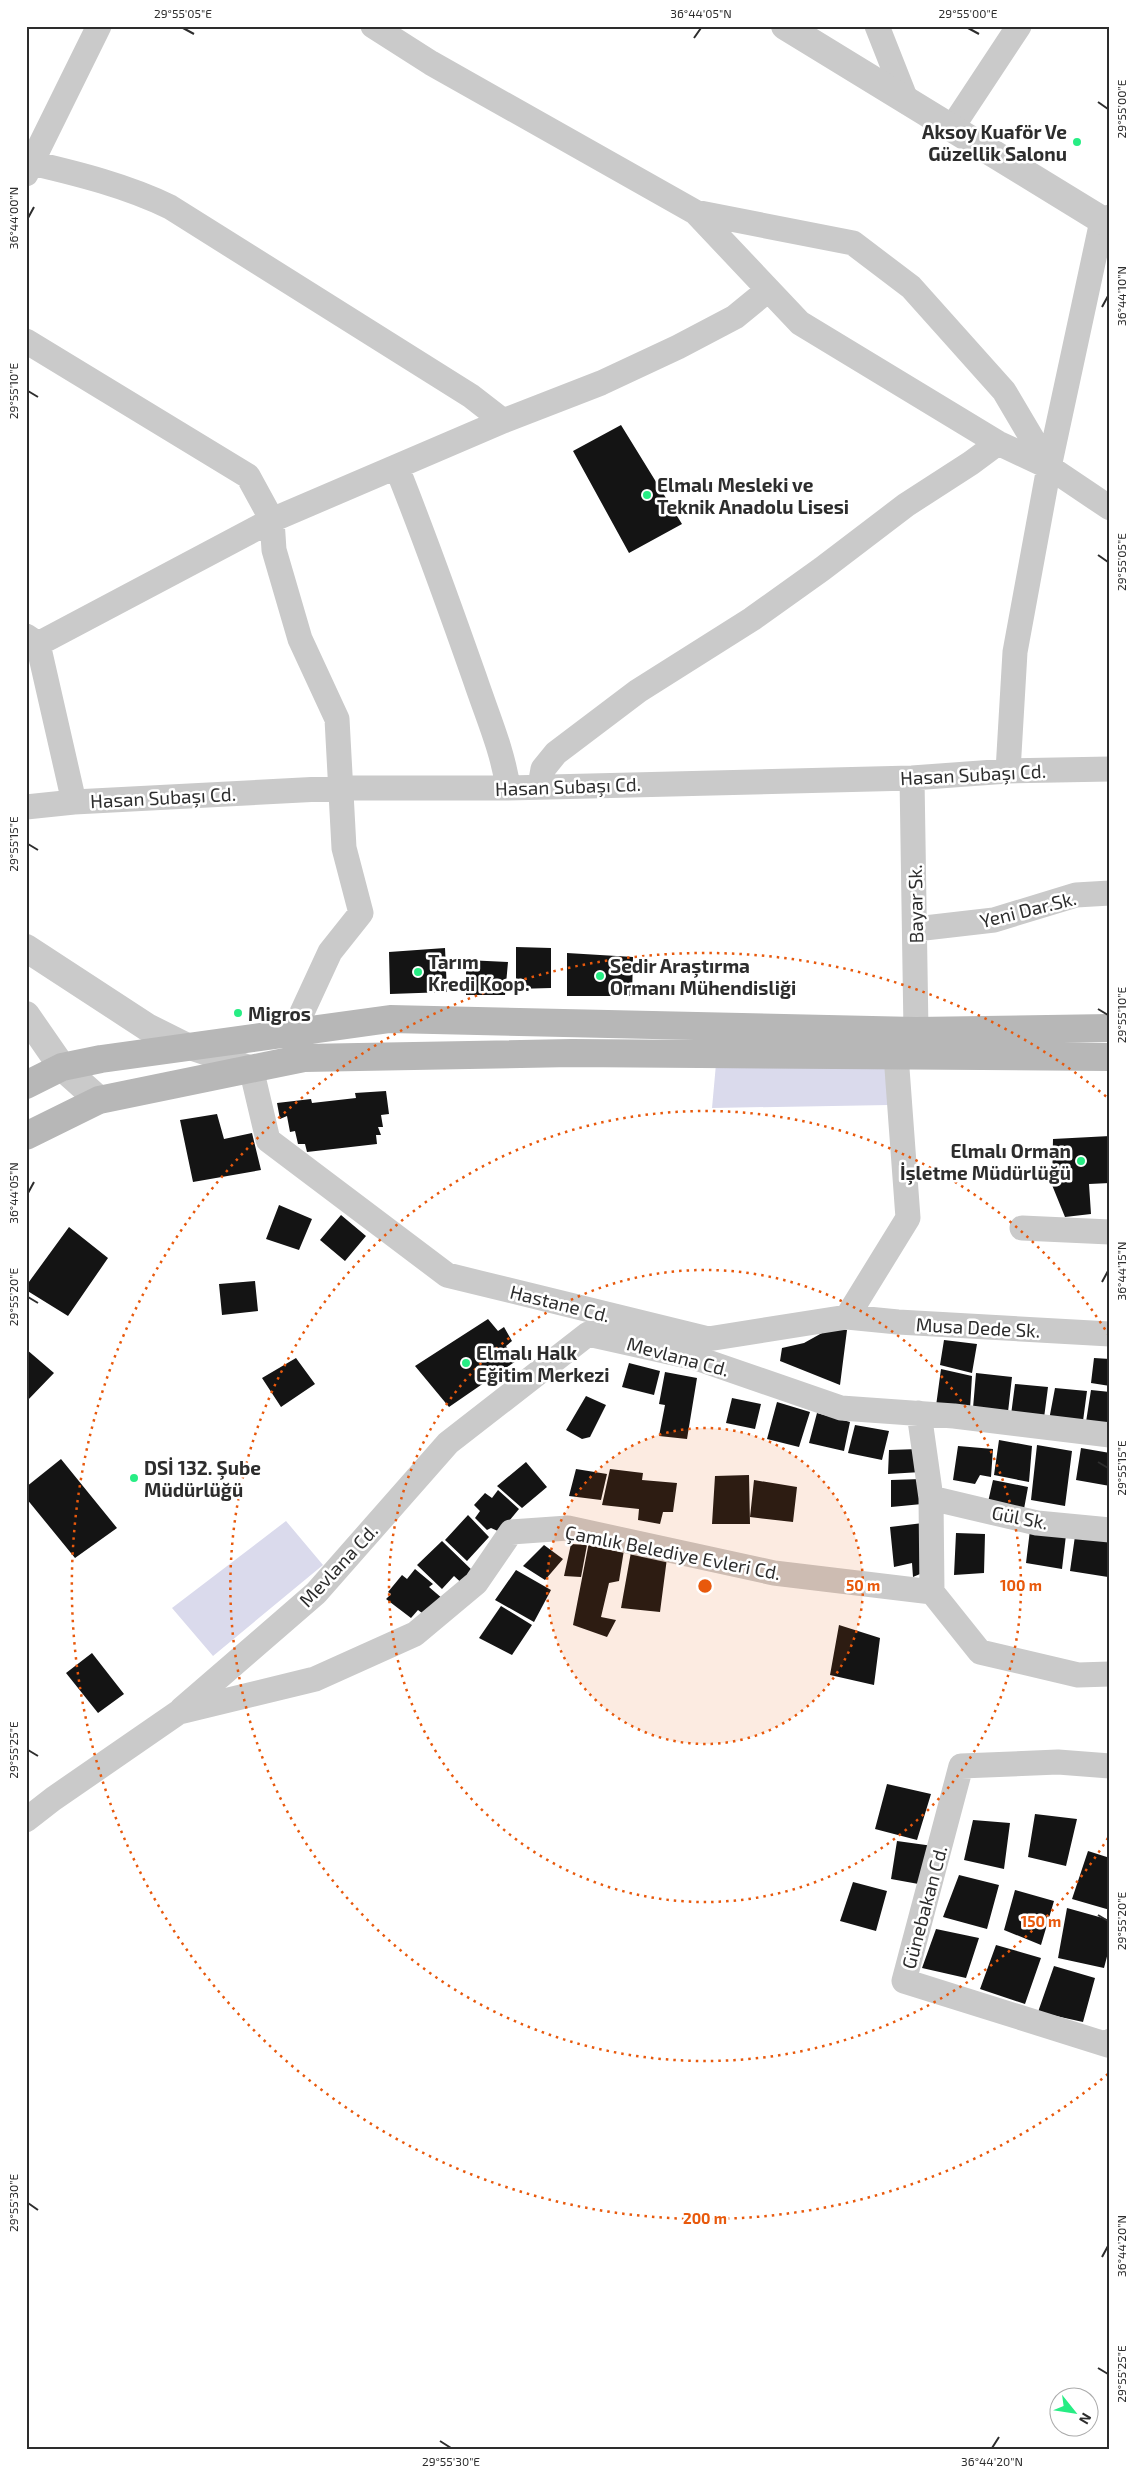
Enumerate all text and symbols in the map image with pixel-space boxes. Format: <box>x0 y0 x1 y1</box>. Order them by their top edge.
text: 29°55'05"E <box>154 6 212 20</box>
text: 36°44'05"N <box>670 6 732 20</box>
text: 29°55'00"E <box>939 6 998 20</box>
text: 29°55'00"E <box>1114 79 1128 138</box>
place label: Aksoy Kuaför Ve Güzellik Salonu <box>922 120 1067 165</box>
marker: Aksoy Kuaför Ve Güzellik Salonu <box>1071 136 1083 148</box>
text: 36°44'00"N <box>6 187 20 249</box>
text: 36°44'10"N <box>1114 266 1128 326</box>
text: 29°55'10"E <box>6 363 20 419</box>
place label: Elmalı Mesleki ve Teknik Anadolu Lisesi <box>657 473 849 518</box>
marker: Elmalı Mesleki ve Teknik Anadolu Lisesi <box>641 489 653 501</box>
text: 29°55'05"E <box>1114 533 1128 591</box>
street label: Hasan Subaşı Cd. <box>900 759 1047 790</box>
street label: Hasan Subaşı Cd. <box>495 772 641 801</box>
street label: Hasan Subaşı Cd. <box>90 782 237 813</box>
text: 29°55'15"E <box>6 816 20 872</box>
street label: Bayar Sk. <box>903 864 927 944</box>
street label: Yeni Dar.Sk. <box>977 886 1079 932</box>
place label: Tarım Kredi Koop. <box>428 950 530 995</box>
place label: Sedir Araştırma Ormanı Mühendisliği <box>610 954 796 999</box>
marker: Tarım Kredi Koop. <box>412 966 424 978</box>
marker: Sedir Araştırma Ormanı Mühendisliği <box>594 970 606 982</box>
text: 29°55'10"E <box>1114 987 1128 1043</box>
place label: Migros <box>248 1002 311 1025</box>
marker: Migros <box>232 1007 244 1019</box>
place label: Elmalı Orman İşletme Müdürlüğü <box>900 1139 1071 1185</box>
marker: Elmalı Orman İşletme Müdürlüğü <box>1075 1155 1087 1167</box>
text: 36°44'05"N <box>6 1162 20 1224</box>
text: 36°44'15"N <box>1114 1241 1128 1301</box>
text: 29°55'20"E <box>6 1268 20 1326</box>
street label: Hastane Cd. <box>508 1280 612 1326</box>
street label: Musa Dede Sk. <box>915 1312 1041 1342</box>
street label: Mevlana Cd. <box>624 1331 732 1381</box>
place label: Elmalı Halk Eğitim Merkezi <box>476 1341 610 1386</box>
marker: Elmalı Halk Eğitim Merkezi <box>460 1357 472 1369</box>
text: 29°55'15"E <box>1114 1440 1128 1496</box>
place label: DSİ 132. Şube Müdürlüğü <box>144 1456 261 1501</box>
marker: DSİ 132. Şube Müdürlüğü <box>128 1472 140 1484</box>
street label: Gül Sk. <box>990 1500 1050 1534</box>
street label: Mevlana Cd. <box>294 1519 382 1611</box>
street label: Çamlık Belediye Evleri Cd. <box>563 1520 783 1585</box>
text: 50 m <box>846 1576 880 1594</box>
text: 100 m <box>1000 1576 1042 1594</box>
centre of rings <box>696 1577 714 1595</box>
text: 29°55'25"E <box>6 1721 20 1779</box>
street label: Günebakan Cd. <box>896 1843 952 1971</box>
text: 29°55'20"E <box>1114 1892 1128 1950</box>
text: 150 m <box>1021 1912 1061 1930</box>
text: 29°55'30"E <box>6 2174 20 2232</box>
text: 200 m <box>683 2209 727 2227</box>
text: 36°44'20"N <box>1114 2215 1128 2277</box>
text: 29°55'25"E <box>1114 2345 1128 2403</box>
north arrow <box>1048 2388 1098 2438</box>
text: N <box>1076 2410 1096 2427</box>
text: 29°55'30"E <box>422 2454 480 2468</box>
text: 36°44'20"N <box>961 2454 1023 2468</box>

